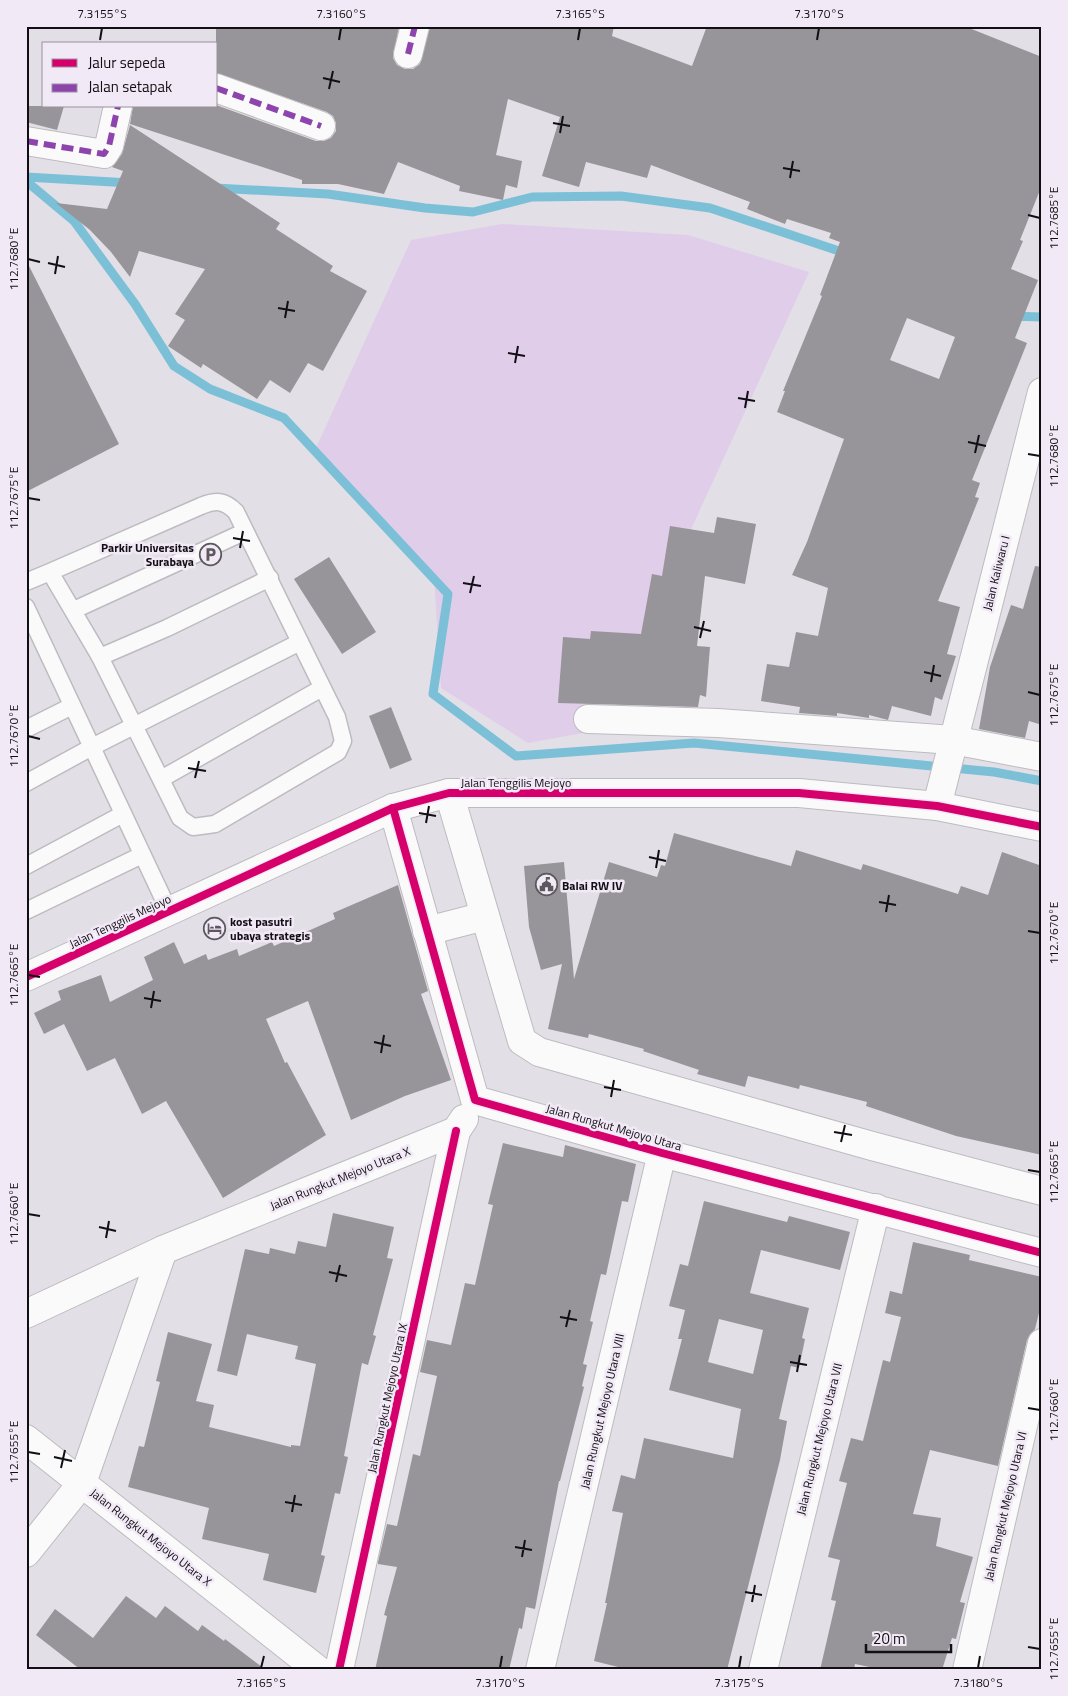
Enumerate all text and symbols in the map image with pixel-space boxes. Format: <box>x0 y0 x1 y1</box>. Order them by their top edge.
text: 7.3155°S <box>77 4 127 23</box>
text: 7.3160°S <box>316 4 366 23</box>
text: 7.3165°S <box>555 4 605 23</box>
text: 7.3170°S <box>794 4 844 23</box>
legend <box>42 42 218 108</box>
text: Jalur sepeda <box>88 51 166 74</box>
text: Jalan setapak <box>88 75 172 98</box>
text: 112.7685°E <box>1044 186 1063 250</box>
text: 112.7680°E <box>4 227 23 291</box>
text: 112.7680°E <box>1044 424 1063 488</box>
text: 112.7675°E <box>4 466 23 530</box>
street label: Jalan Kaliwaru I <box>977 533 1015 613</box>
place label: Parkir Universitas Surabaya <box>101 538 194 571</box>
parking icon: Parkir Universitas Surabaya <box>198 542 222 566</box>
text: 112.7675°E <box>1044 663 1063 727</box>
text: 112.7670°E <box>4 704 23 768</box>
street label: Jalan Tenggilis Mejoyo <box>461 773 571 792</box>
public building icon: Balai RW IV <box>534 873 558 897</box>
place label: Balai RW IV <box>562 876 623 895</box>
street label: Jalan Tenggilis Mejoyo <box>66 889 174 953</box>
text: 112.7670°E <box>1044 901 1063 965</box>
place label: kost pasutri ubaya strategis <box>230 912 311 945</box>
hotel icon: kost pasutri ubaya strategis <box>202 916 226 940</box>
text: 112.7665°E <box>4 943 23 1007</box>
street label: Jalan Rungkut Mejoyo Utara <box>544 1099 684 1155</box>
text: 112.7665°E <box>1044 1140 1063 1204</box>
street label: Jalan Rungkut Mejoyo Utara X <box>267 1141 413 1215</box>
text: 112.7660°E <box>4 1182 23 1246</box>
street label: Jalan Rungkut Mejoyo Utara IX <box>362 1321 412 1475</box>
street label: Jalan Rungkut Mejoyo Utara VIII <box>575 1331 629 1491</box>
street label: Jalan Rungkut Mejoyo Utara VII <box>791 1361 847 1517</box>
text: 112.7660°E <box>1044 1378 1063 1442</box>
text: 112.7655°E <box>4 1420 23 1484</box>
street label: Jalan Rungkut Mejoyo Utara VI <box>979 1429 1031 1583</box>
street label: Jalan Rungkut Mejoyo Utara X <box>86 1483 216 1591</box>
text: 112.7655°E <box>1044 1617 1063 1681</box>
scale bar <box>866 1621 950 1653</box>
text: 20 m <box>873 1627 906 1650</box>
text: 7.3165°S <box>236 1673 286 1692</box>
text: 7.3170°S <box>475 1673 525 1692</box>
text: 7.3175°S <box>714 1673 764 1692</box>
text: 7.3180°S <box>953 1673 1003 1692</box>

